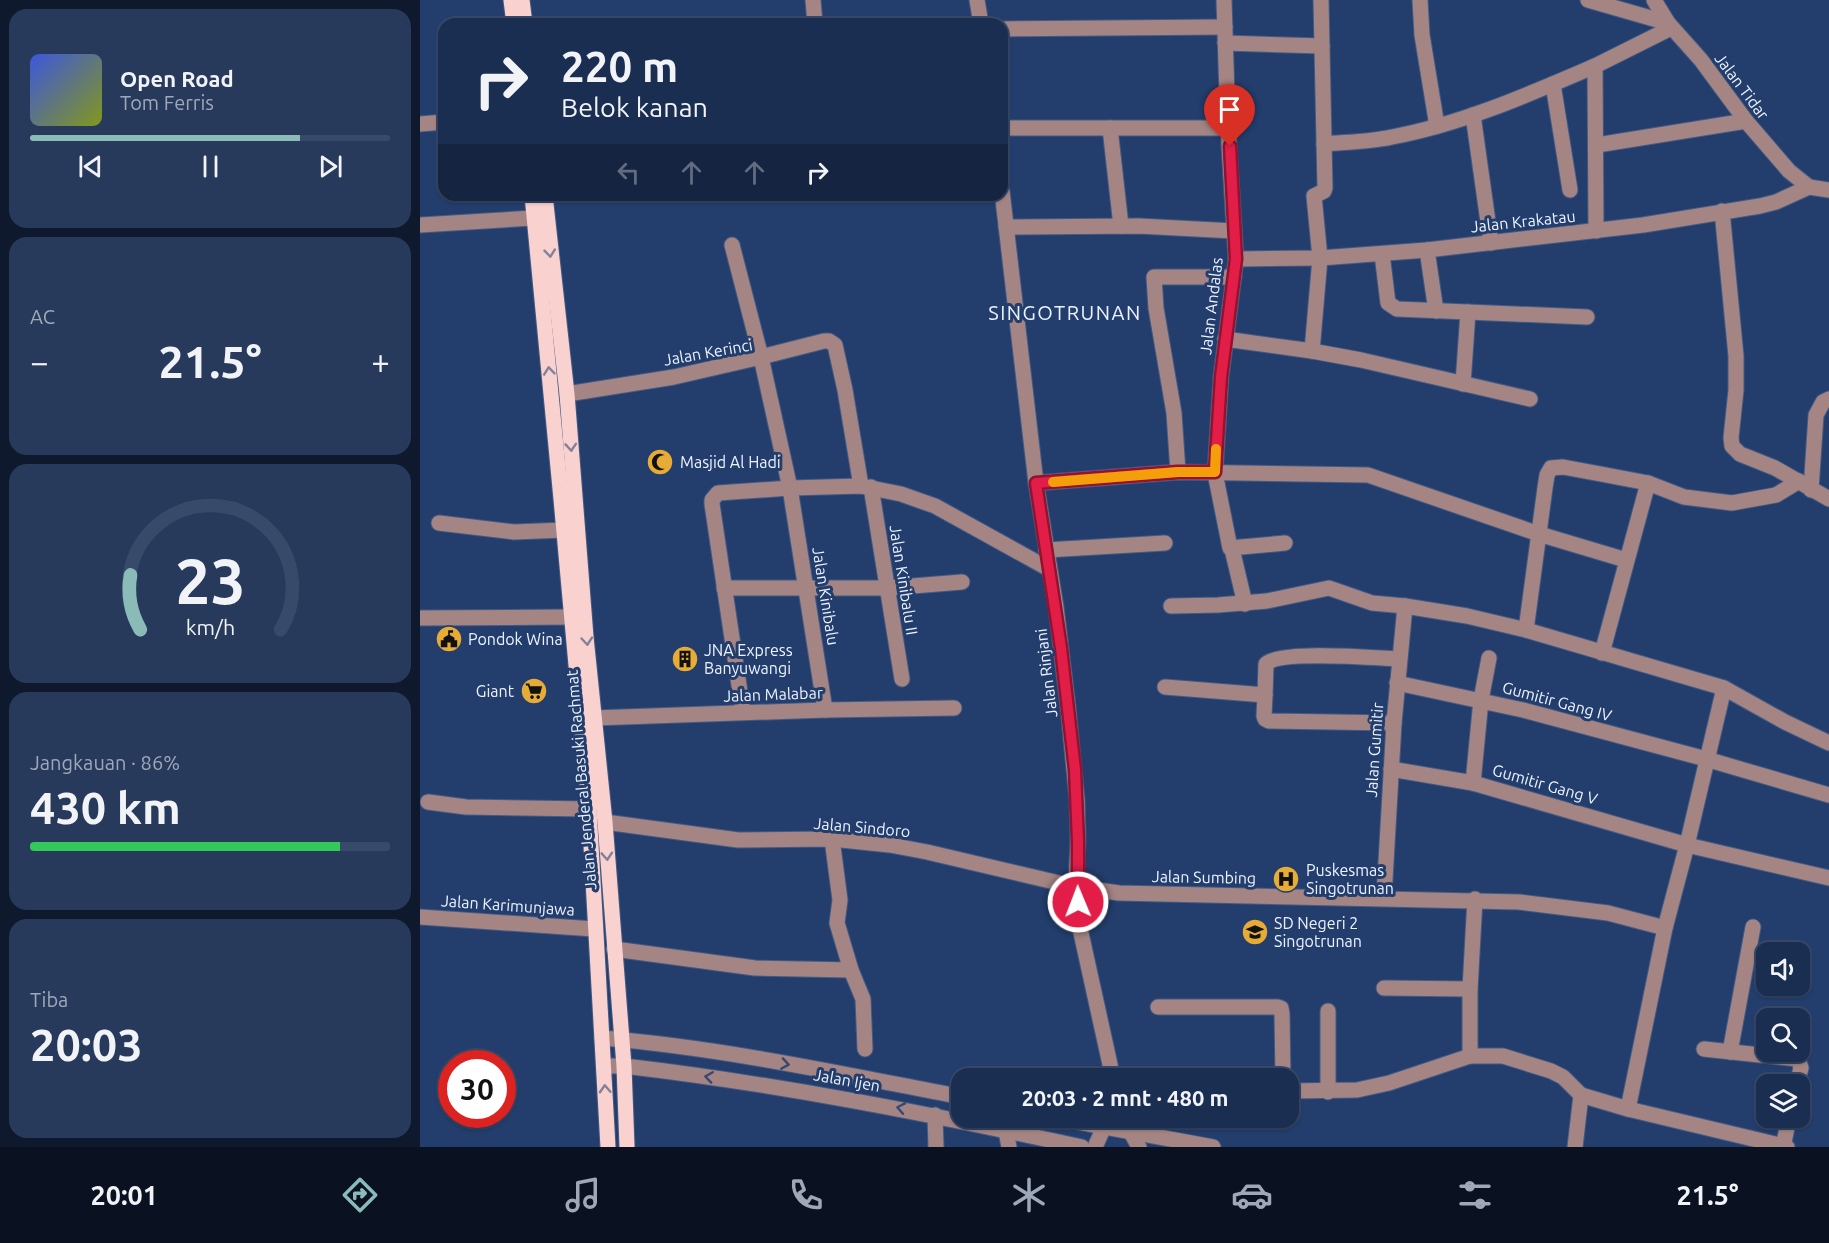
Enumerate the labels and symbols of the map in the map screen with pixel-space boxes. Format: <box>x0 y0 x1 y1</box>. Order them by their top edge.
street label: Jalan Tidar <box>1711 49 1773 123</box>
pin <box>1204 84 1255 146</box>
street label: Jalan Krakatau <box>1470 207 1576 235</box>
one-way arrow <box>543 249 556 258</box>
street label: Jalan Andalas <box>1196 256 1226 356</box>
district label: SINGOTRUNAN <box>988 301 1142 324</box>
street label: Jalan Kerinci <box>662 335 754 369</box>
one-way arrow <box>543 366 555 375</box>
one-way arrow <box>564 443 577 452</box>
mosque icon: Masjid Al Hadi <box>645 447 675 477</box>
place label: Masjid Al Hadi <box>680 453 781 471</box>
street label: Jalan Kinibalu II <box>886 524 922 636</box>
street label: Jalan Kinibalu <box>809 546 843 646</box>
public building icon: Pondok Wina <box>434 624 464 654</box>
street label: Jalan Rinjani <box>1032 627 1060 719</box>
place label: Pondok Wina <box>468 630 563 648</box>
one-way arrow <box>580 637 593 646</box>
place label: JNA Express Banyuwangi <box>704 641 793 677</box>
building icon: JNA Express Banyuwangi <box>670 644 700 674</box>
street label: Jalan Jenderal Basuki Rachmat <box>562 669 600 891</box>
supermarket icon: Giant <box>519 676 549 706</box>
street label: Gumitir Gang IV <box>1500 678 1614 724</box>
place label: Giant <box>476 682 515 700</box>
street label: Jalan Malabar <box>723 683 823 705</box>
street label: Jalan Gumitir <box>1362 702 1386 798</box>
street label: Gumitir Gang V <box>1490 760 1600 808</box>
street label: Jalan Sindoro <box>813 814 911 840</box>
one-way arrow <box>601 852 614 861</box>
place label: Puskesmas Singotrunan <box>1306 861 1394 897</box>
hospital icon: Puskesmas Singotrunan <box>1271 864 1301 894</box>
street label: Jalan Sumbing <box>1152 867 1256 887</box>
position arrow <box>1046 870 1110 934</box>
street label: Jalan Karimunjawa <box>441 891 575 919</box>
place label: SD Negeri 2 Singotrunan <box>1274 914 1362 950</box>
school or university icon: SD Negeri 2 Singotrunan <box>1240 917 1270 947</box>
speed limit sign: 30 <box>438 1050 516 1128</box>
one-way arrow <box>780 1057 790 1069</box>
street label: Jalan Ijen <box>812 1065 882 1095</box>
one-way arrow <box>704 1071 714 1083</box>
one-way arrow <box>598 1084 611 1093</box>
one-way arrow <box>897 1102 907 1115</box>

